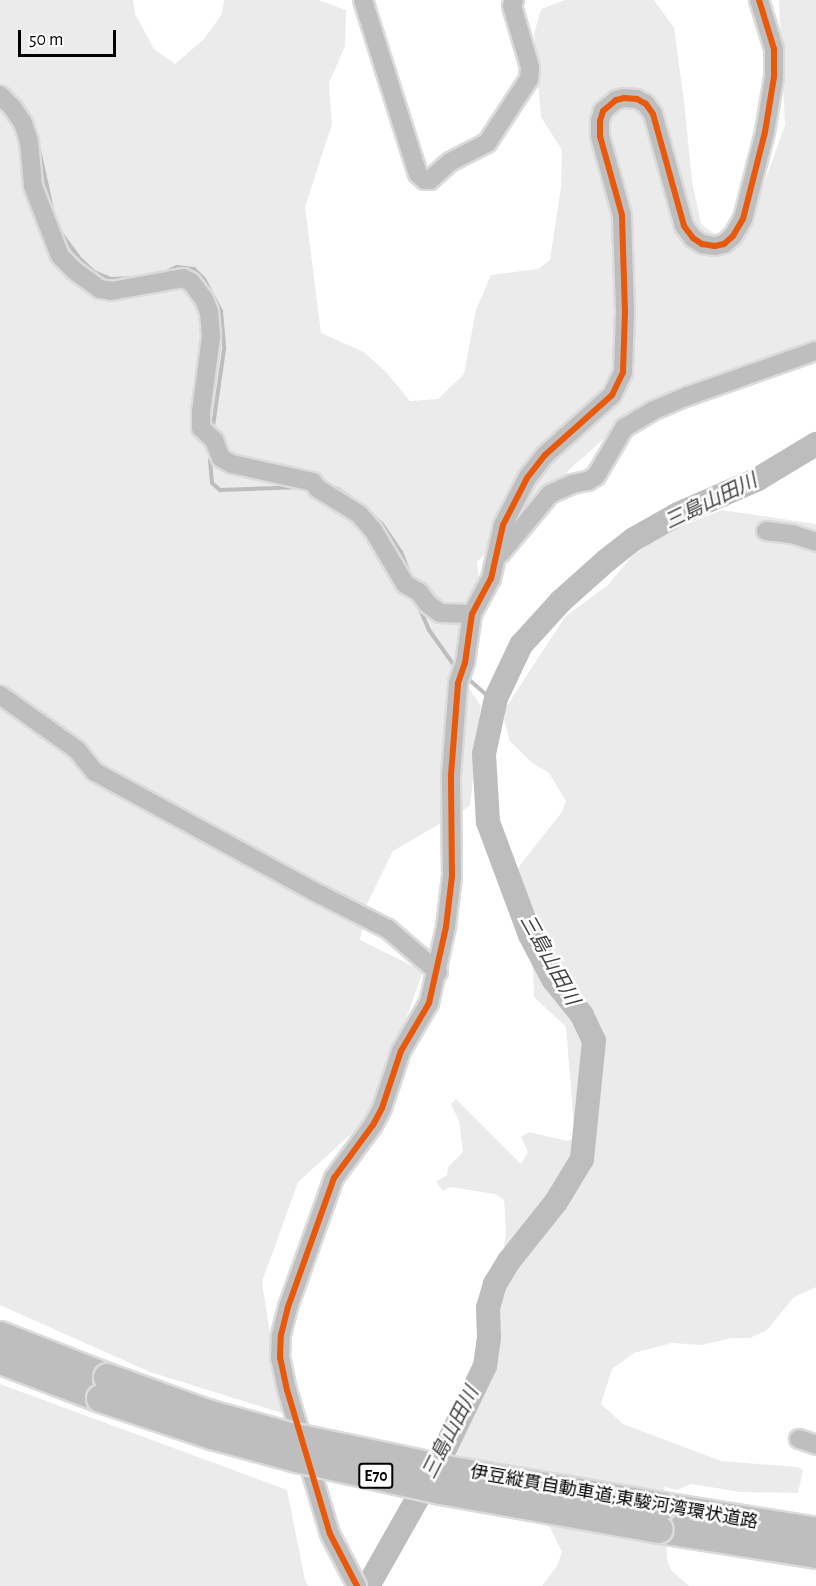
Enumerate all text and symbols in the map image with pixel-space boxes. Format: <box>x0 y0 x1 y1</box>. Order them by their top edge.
scale bar <box>21 18 118 56</box>
text: 50 m <box>29 31 63 49</box>
water label: 三島山田川 <box>661 469 761 535</box>
water label: 三島山田川 <box>514 910 584 1010</box>
water label: 三島山田川 <box>418 1383 484 1483</box>
street label: 伊豆縦貫自動車道;東駿河湾環状道路 <box>468 1462 760 1534</box>
road number: E70 <box>358 1463 394 1489</box>

